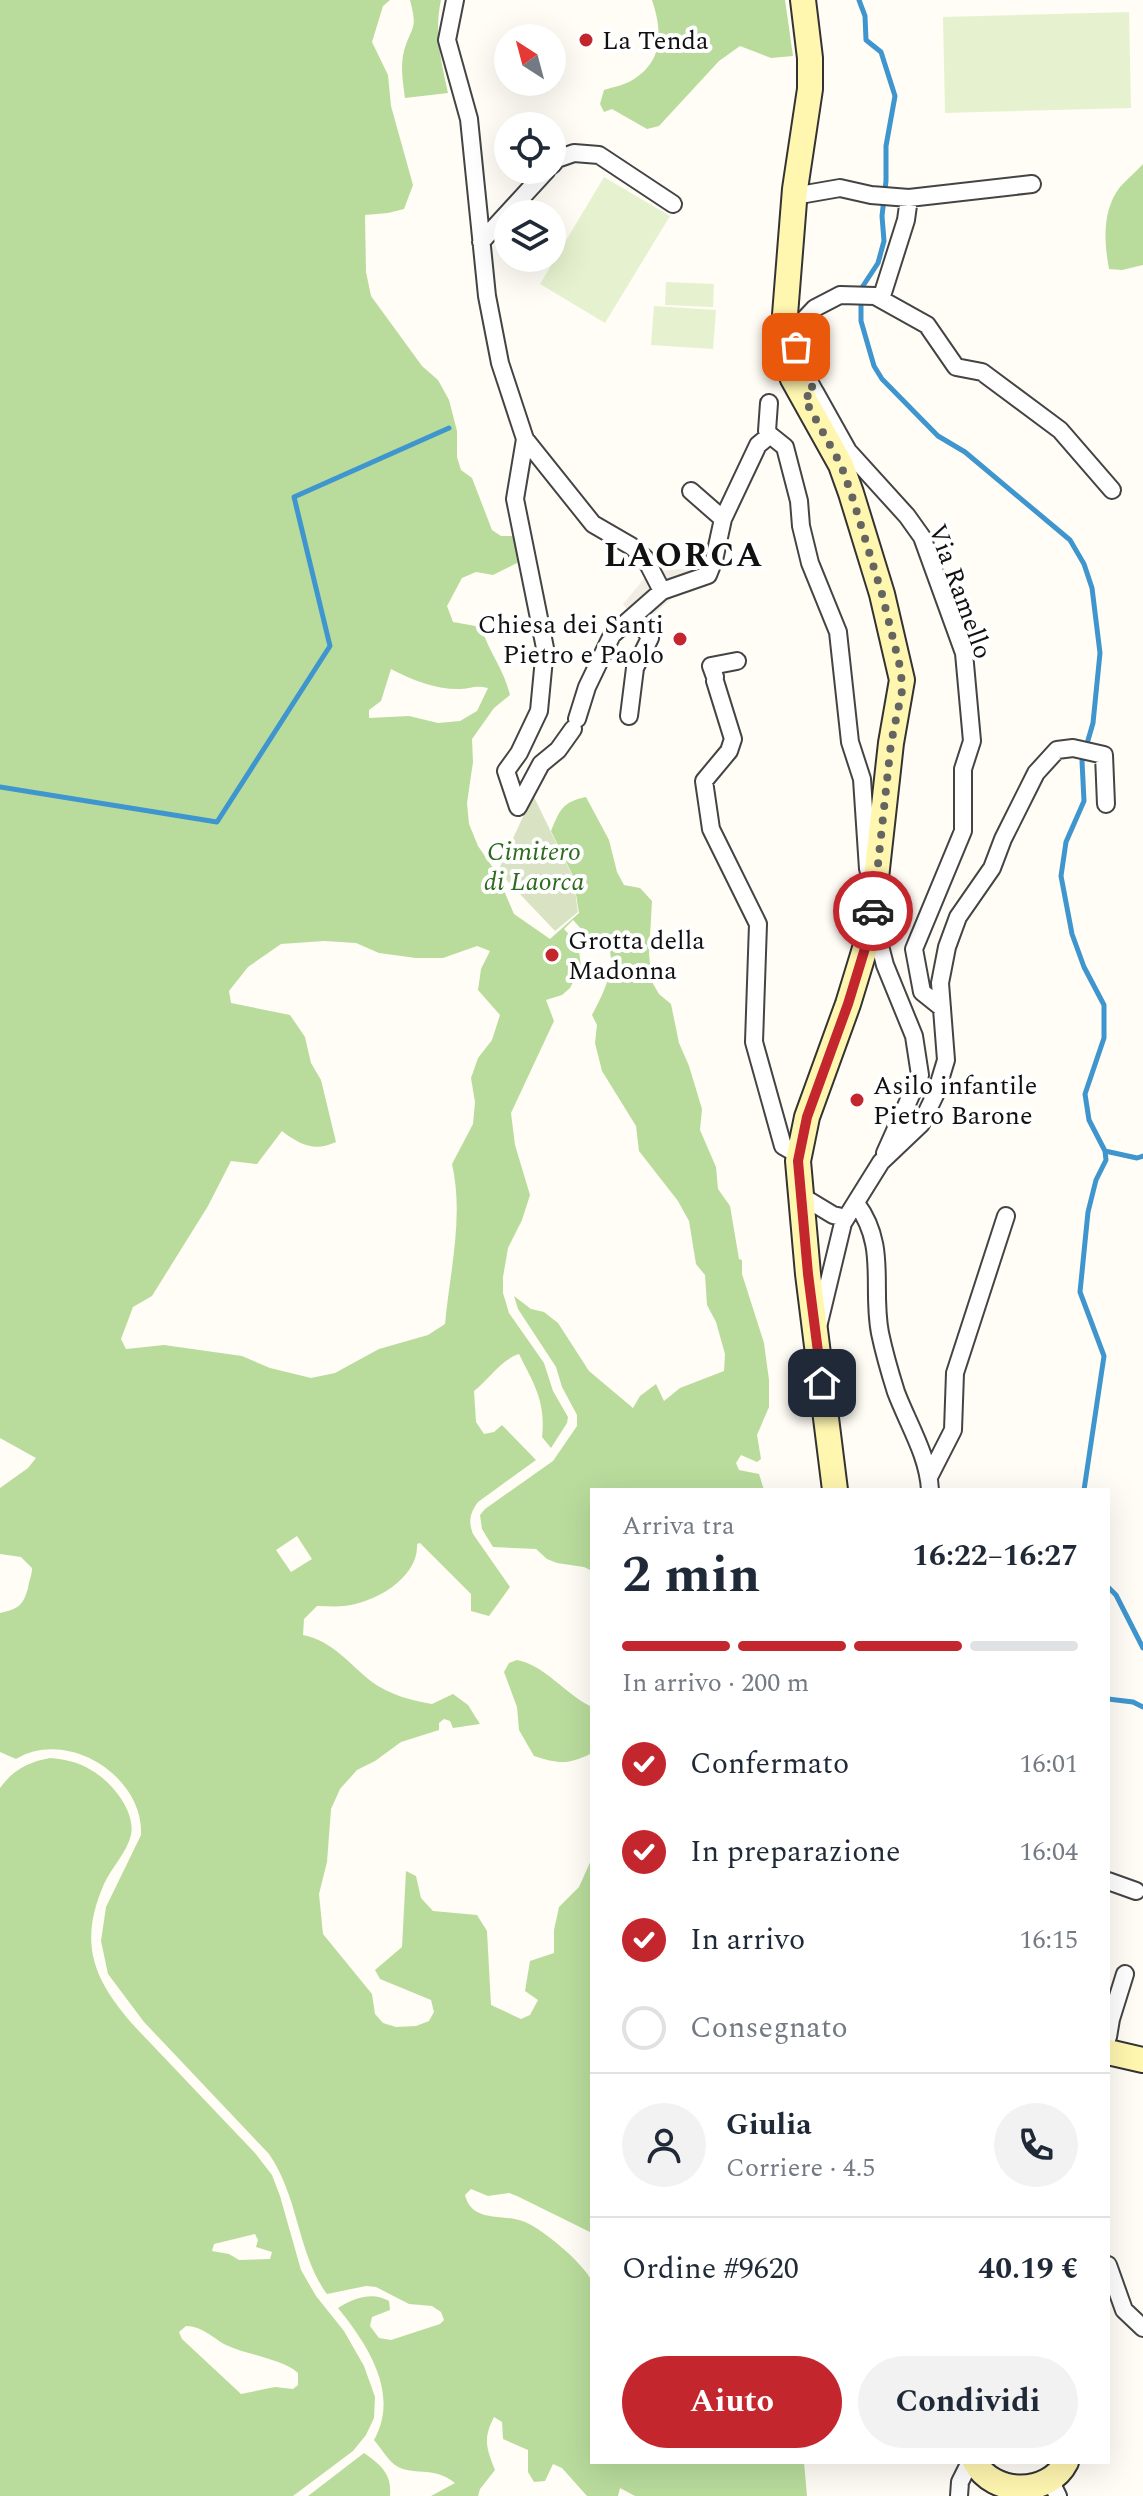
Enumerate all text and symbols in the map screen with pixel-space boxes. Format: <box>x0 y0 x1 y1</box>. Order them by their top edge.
place label: La Tenda <box>602 21 709 61</box>
north arrow <box>494 24 566 96</box>
map controls <box>494 24 566 272</box>
marker: La Tenda <box>577 31 595 49</box>
button: locate <box>494 112 566 184</box>
button: layers <box>494 200 566 272</box>
pin <box>762 313 830 381</box>
icon: bag <box>774 325 818 369</box>
street label: Via Ramello <box>917 518 1003 664</box>
district label: LAORCA <box>604 530 764 582</box>
place label: Chiesa dei Santi Pietro e Paolo <box>478 605 664 675</box>
marker: Chiesa dei Santi Pietro e Paolo <box>671 630 689 648</box>
park label: Cimitero di Laorca <box>484 832 584 902</box>
courier <box>833 871 913 951</box>
icon: car <box>851 889 895 933</box>
place label: Grotta della Madonna <box>568 921 705 991</box>
marker: Grotta della Madonna <box>543 946 561 964</box>
place label: Asilo infantile Pietro Barone <box>873 1066 1037 1136</box>
marker: Asilo infantile Pietro Barone <box>848 1091 866 1109</box>
pin <box>788 1349 856 1417</box>
icon: home <box>800 1361 844 1405</box>
text: Arriva tra <box>622 1506 735 1546</box>
text: 16:22–16:27 <box>912 1533 1078 1579</box>
text: 2 min <box>622 1536 760 1615</box>
text: In arrivo · 200 m <box>622 1663 809 1703</box>
text: Confermato <box>690 1741 849 1787</box>
icon: check <box>622 1742 666 1786</box>
text: 16:01 <box>1019 1744 1078 1784</box>
text: In preparazione <box>690 1829 901 1875</box>
icon: check <box>622 1830 666 1874</box>
text: 16:04 <box>1019 1832 1078 1872</box>
text: In arrivo <box>690 1917 805 1963</box>
icon: check <box>622 1918 666 1962</box>
text: 16:15 <box>1019 1920 1078 1960</box>
text: Consegnato <box>690 2005 848 2051</box>
text: Giulia <box>726 2102 812 2148</box>
button: person <box>622 2103 706 2187</box>
button: phone <box>994 2103 1078 2187</box>
text: Corriere · 4.5 <box>726 2148 875 2188</box>
text: Ordine #9620 <box>622 2246 799 2292</box>
text: 40.19 € <box>978 2246 1078 2292</box>
button: Aiuto <box>622 2356 842 2448</box>
button: Condividi <box>858 2356 1078 2448</box>

